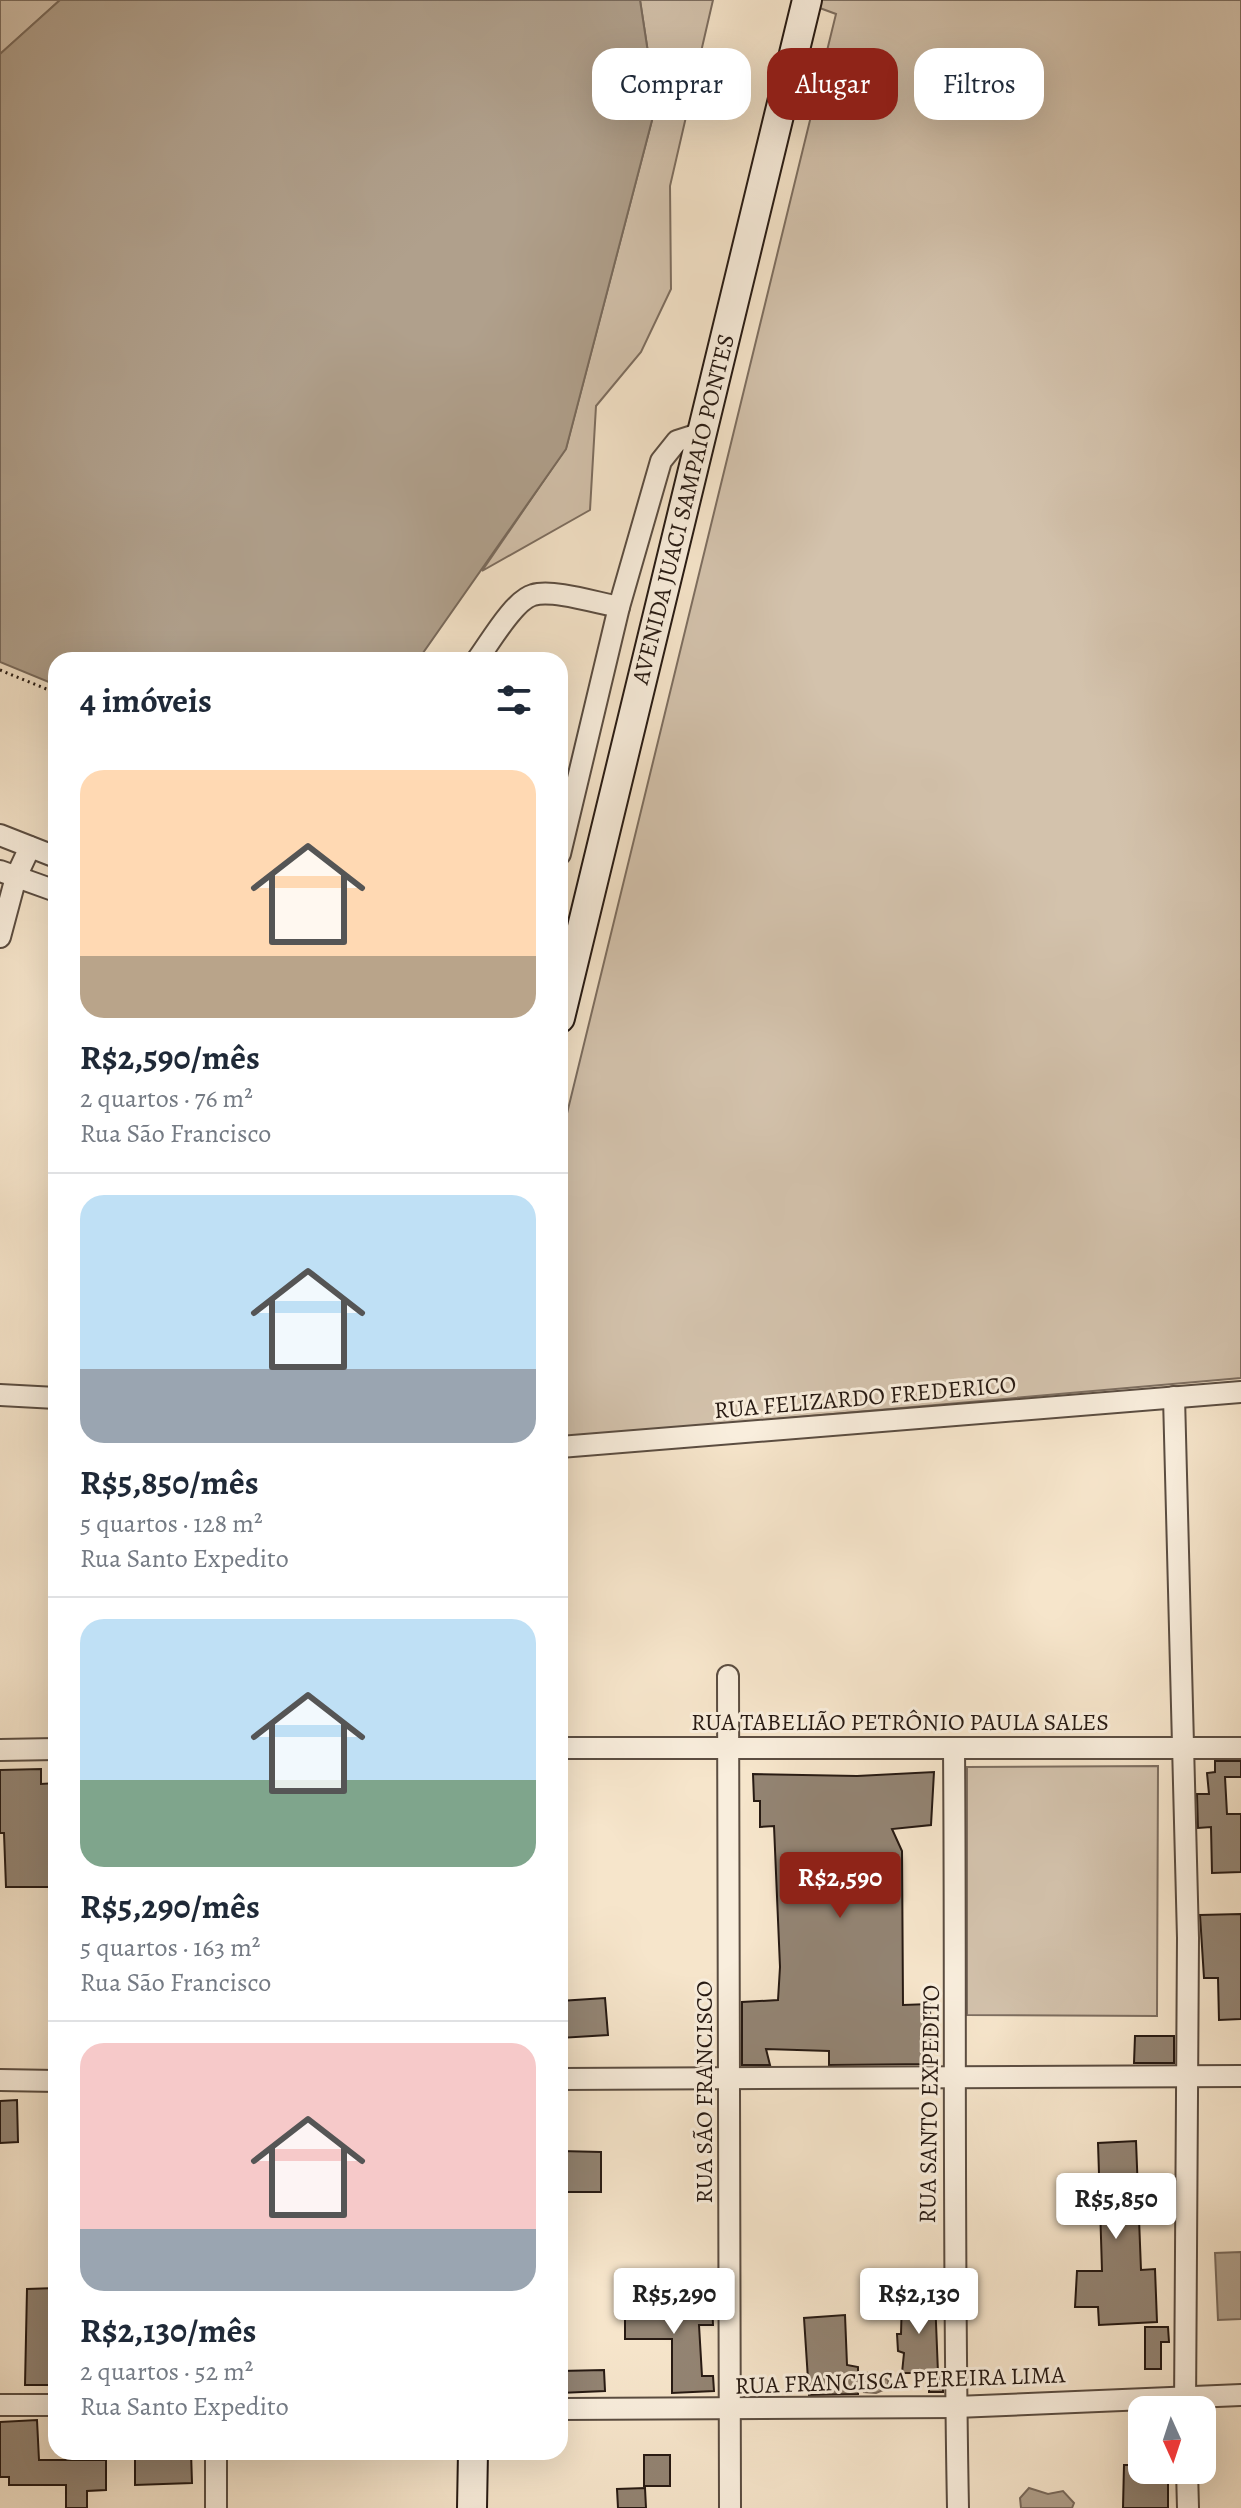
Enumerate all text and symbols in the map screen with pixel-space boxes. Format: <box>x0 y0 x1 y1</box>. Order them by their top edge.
chip: Comprar <box>592 48 751 120</box>
chip: Alugar <box>767 48 898 120</box>
chip: Filtros <box>914 48 1044 120</box>
street label: AVENIDA JUACI SAMPAIO PONTES <box>624 331 742 688</box>
text: 4 imóveis <box>80 677 212 724</box>
icon: filters <box>492 678 536 722</box>
icon: home <box>236 822 380 966</box>
text: R$2,590/mês <box>80 1034 260 1081</box>
text: 2 quartos · 76 m² <box>80 1081 253 1116</box>
text: Rua São Francisco <box>80 1116 271 1151</box>
icon: home <box>236 1247 380 1391</box>
street label: RUA FELIZARDO FREDERICO <box>713 1368 1017 1426</box>
text: R$5,850/mês <box>80 1459 259 1506</box>
text: 5 quartos · 128 m² <box>80 1506 263 1541</box>
text: Rua Santo Expedito <box>80 1541 289 1576</box>
icon: home <box>236 1671 380 1815</box>
street label: RUA TABELIÃO PETRÔNIO PAULA SALES <box>691 1706 1109 1738</box>
pin: R$2,590 <box>766 1852 914 1920</box>
text: R$2,590 <box>798 1860 882 1895</box>
text: R$5,290/mês <box>80 1883 260 1930</box>
text: 5 quartos · 163 m² <box>80 1930 260 1965</box>
text: Rua São Francisco <box>80 1965 271 2000</box>
street label: RUA SÃO FRANCISCO <box>688 1981 720 2203</box>
street label: RUA SANTO EXPEDITO <box>911 1984 947 2224</box>
icon: home <box>236 2095 380 2239</box>
pin: R$5,850 <box>1042 2173 1190 2241</box>
text: R$5,850 <box>1074 2181 1158 2216</box>
pin: R$5,290 <box>600 2268 748 2336</box>
pin: R$2,130 <box>845 2268 993 2336</box>
text: R$5,290 <box>632 2276 716 2311</box>
text: R$2,130 <box>878 2276 960 2311</box>
text: R$2,130/mês <box>80 2307 256 2354</box>
text: 2 quartos · 52 m² <box>80 2354 253 2389</box>
street label: RUA FRANCISCA PEREIRA LIMA <box>734 2358 1067 2402</box>
text: Rua Santo Expedito <box>80 2389 289 2424</box>
north arrow <box>1128 2396 1216 2484</box>
map controls <box>1128 2396 1216 2484</box>

